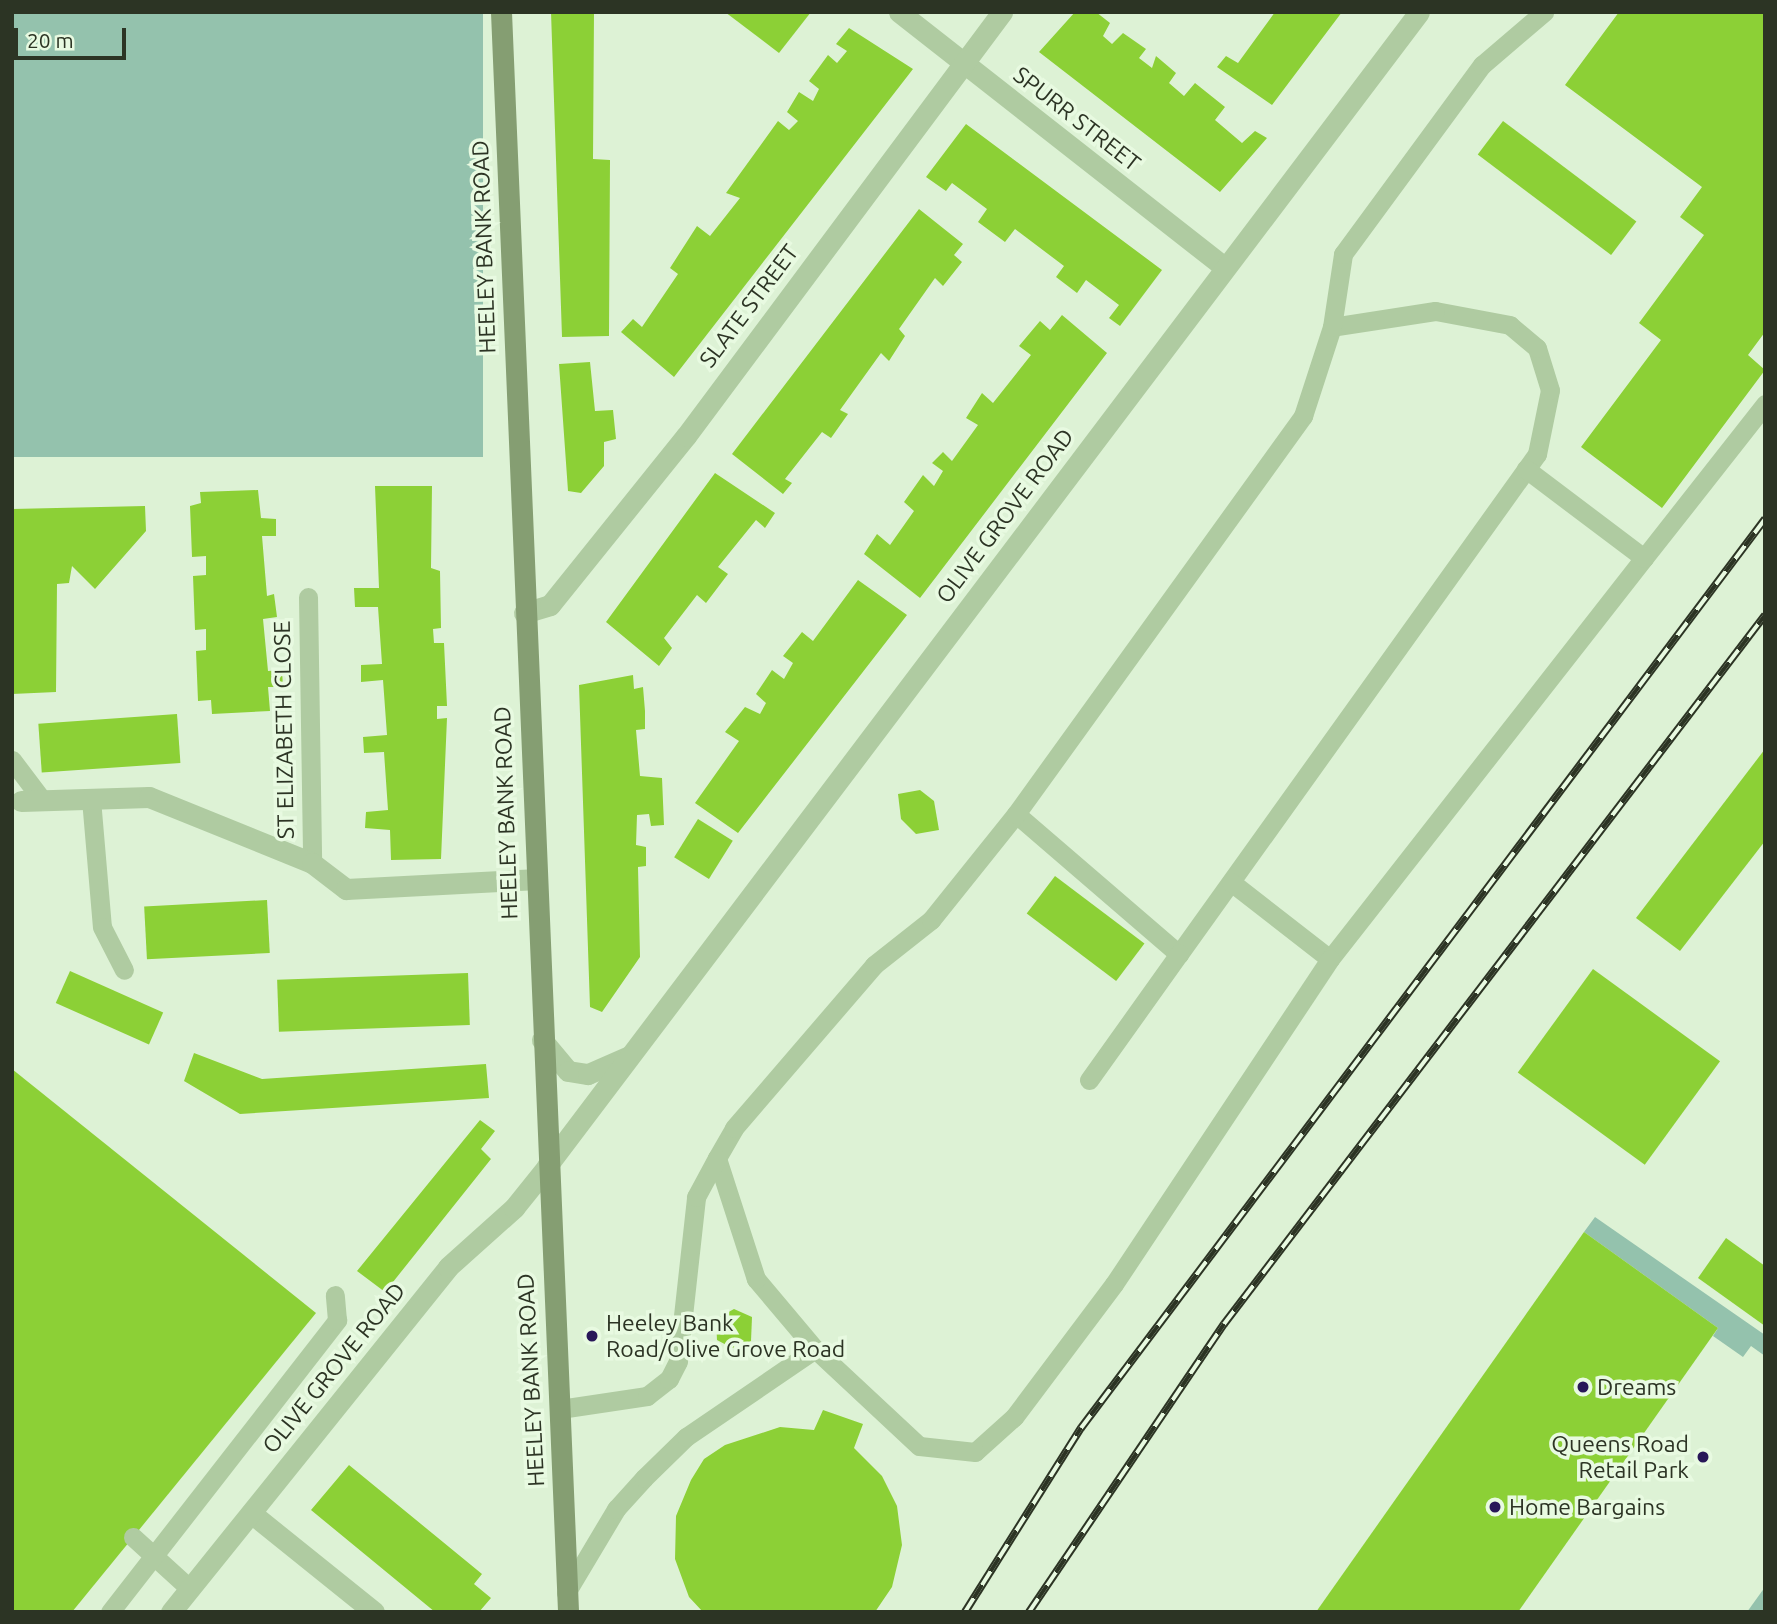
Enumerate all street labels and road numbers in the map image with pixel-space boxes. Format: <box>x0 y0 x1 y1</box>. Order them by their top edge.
street label: SPURR STREET <box>1008 61 1146 177</box>
street label: HEELEY BANK ROAD <box>466 140 502 354</box>
street label: SLATE STREET <box>694 239 804 373</box>
street label: OLIVE GROVE ROAD <box>930 423 1080 609</box>
street label: ST ELIZABETH CLOSE <box>268 621 300 839</box>
street label: HEELEY BANK ROAD <box>488 706 524 920</box>
street label: HEELEY BANK ROAD <box>512 1273 550 1487</box>
street label: OLIVE GROVE ROAD <box>257 1277 411 1459</box>

